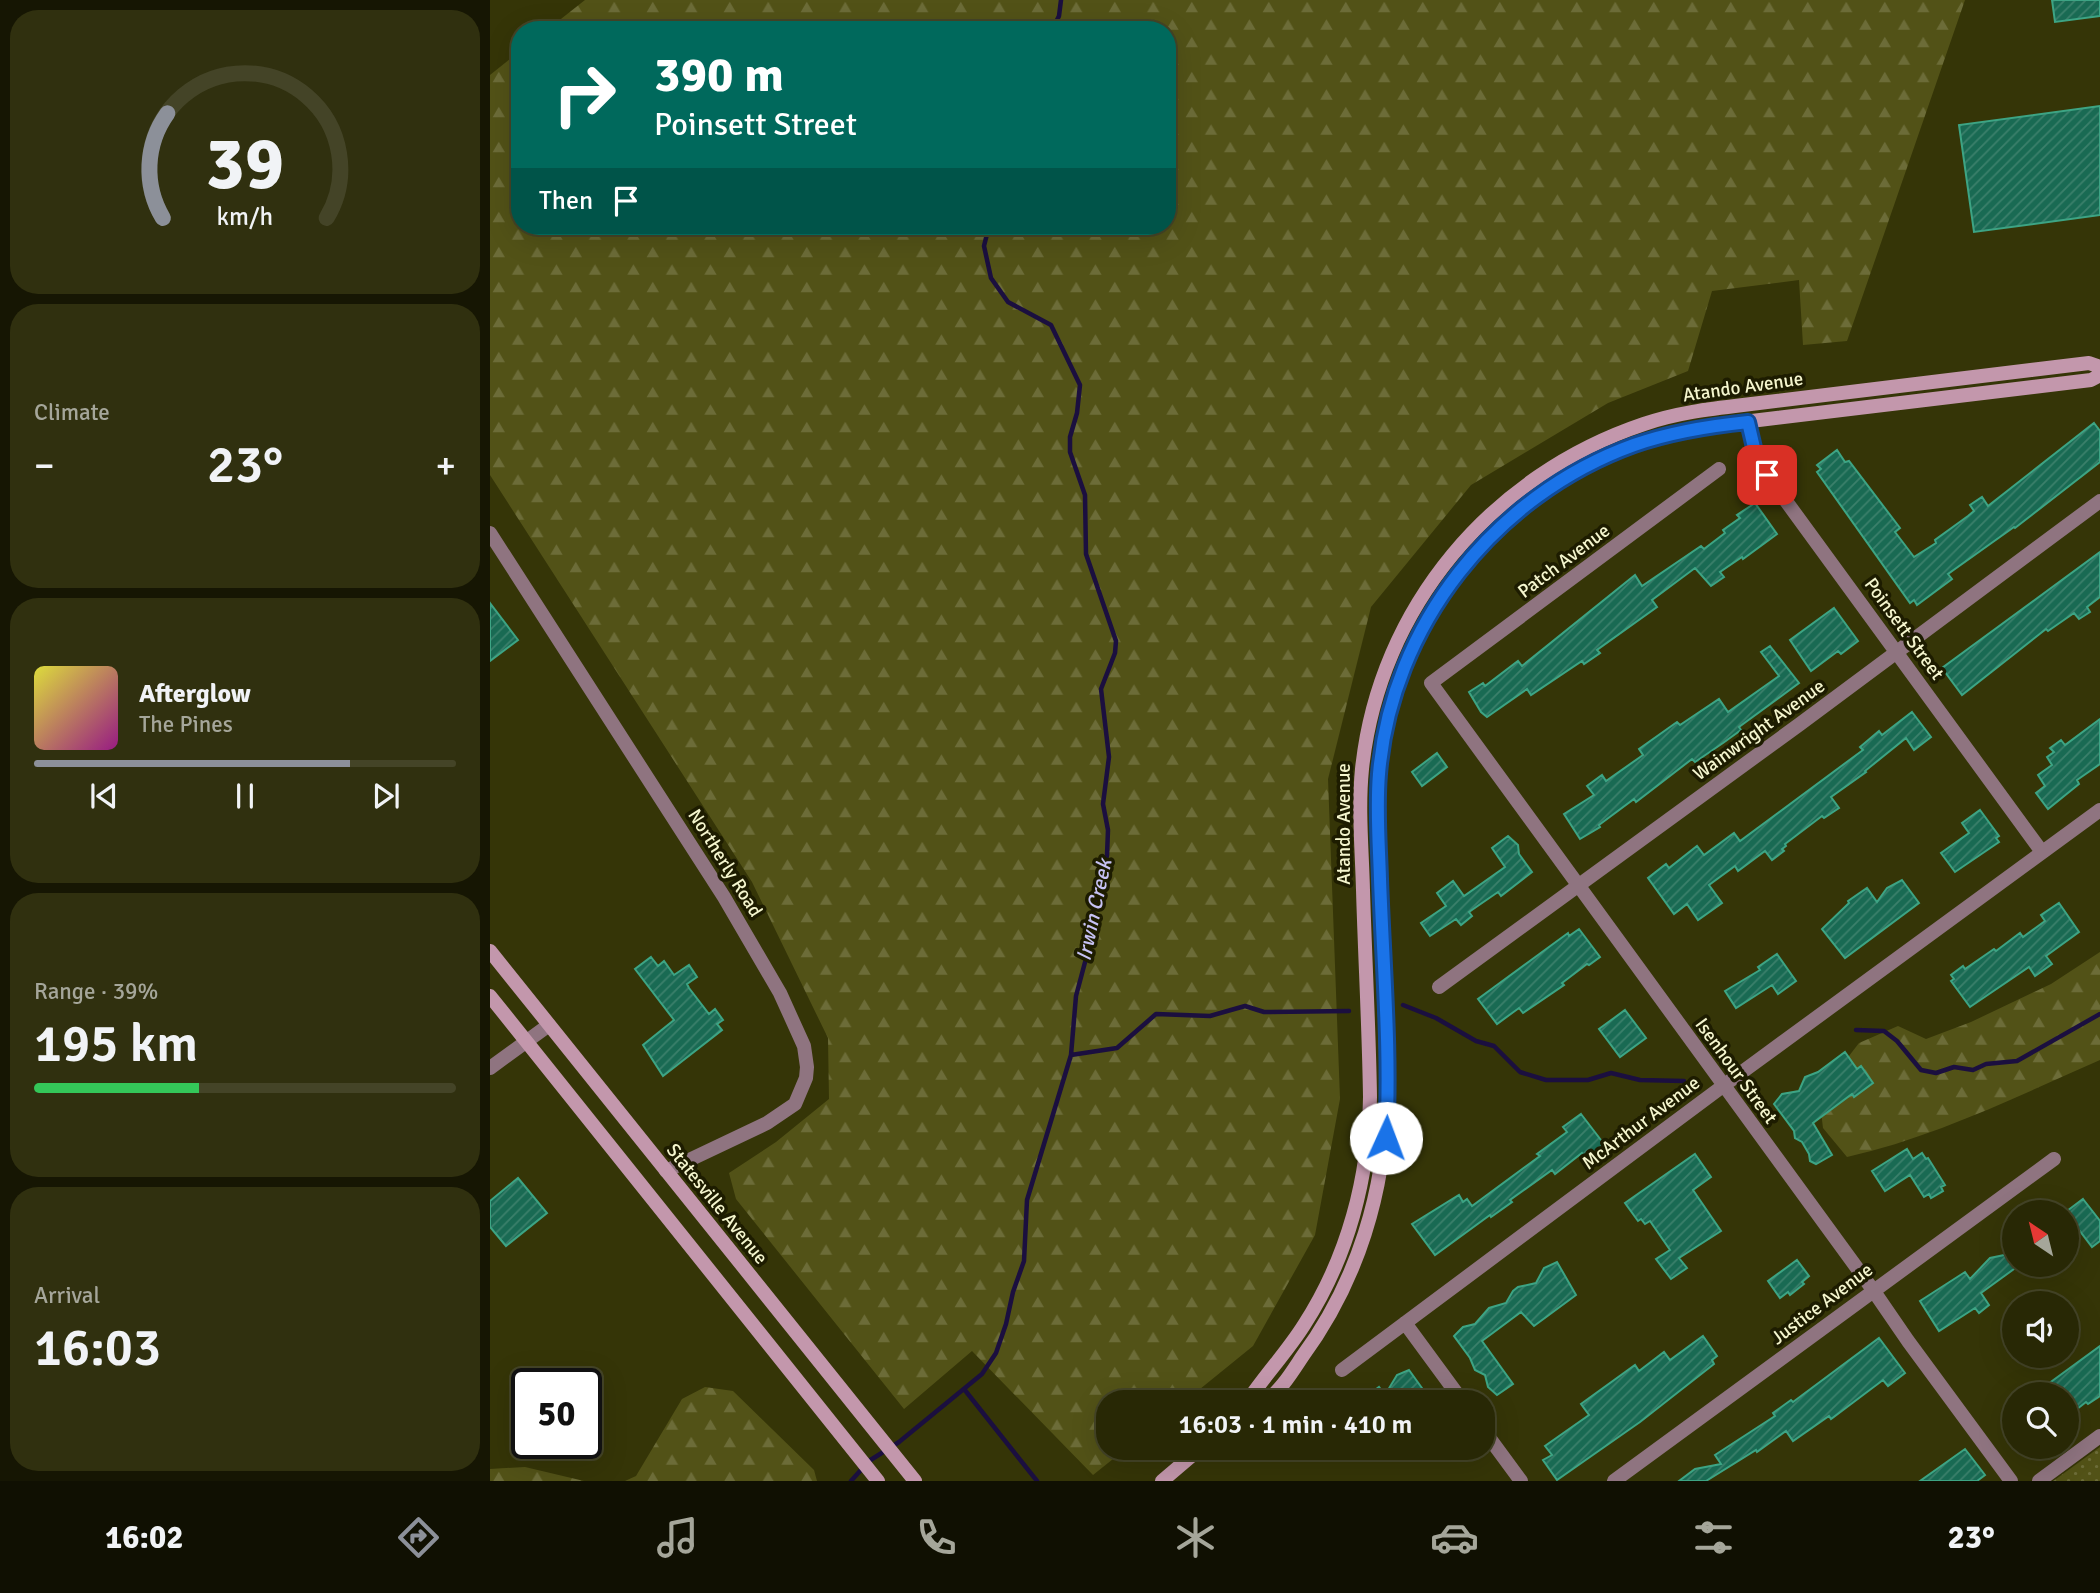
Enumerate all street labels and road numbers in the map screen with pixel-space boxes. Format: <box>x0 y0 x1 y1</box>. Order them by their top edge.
street label: Atando Avenue <box>1681 367 1805 407</box>
street label: Patch Avenue <box>1513 519 1615 603</box>
street label: Poinsett Street <box>1859 573 1949 685</box>
street label: Wainwright Avenue <box>1688 674 1830 786</box>
street label: Atando Avenue <box>1332 763 1356 885</box>
street label: Northerly Road <box>682 805 768 921</box>
street label: Isenhour Street <box>1690 1013 1783 1129</box>
street label: McArthur Avenue <box>1577 1071 1705 1175</box>
street label: Statesville Avenue <box>661 1139 773 1269</box>
street label: Justice Avenue <box>1766 1258 1878 1350</box>

